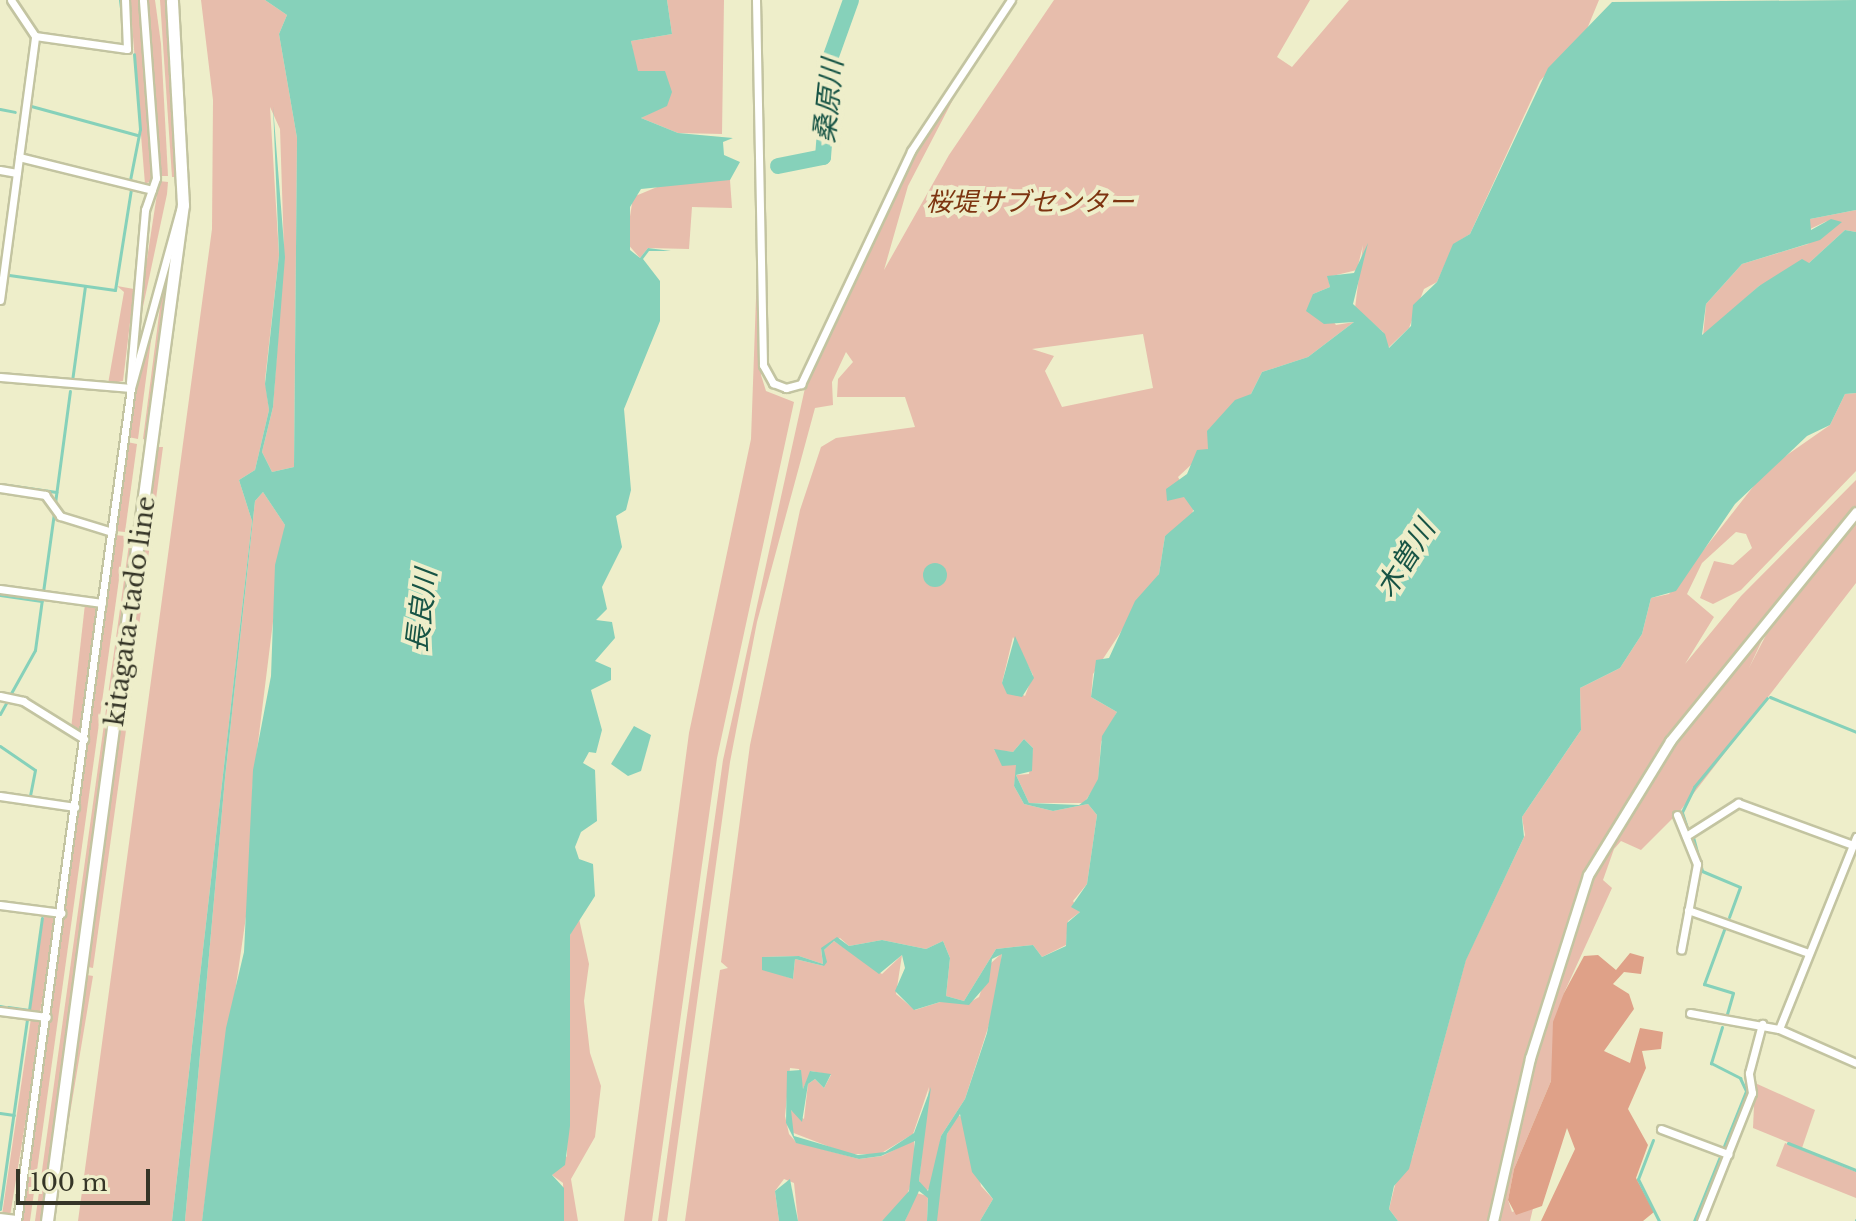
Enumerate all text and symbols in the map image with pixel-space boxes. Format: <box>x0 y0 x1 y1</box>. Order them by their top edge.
water label: 桑原川 <box>808 57 850 145</box>
park label: 桜堤サブセンター <box>926 187 1134 219</box>
street label: kitagata-tado line <box>99 494 163 728</box>
water label: 木曽川 <box>1369 514 1443 604</box>
water label: 長良川 <box>400 567 444 655</box>
scale bar <box>20 1153 154 1203</box>
text: 100 m <box>30 1168 108 1197</box>

